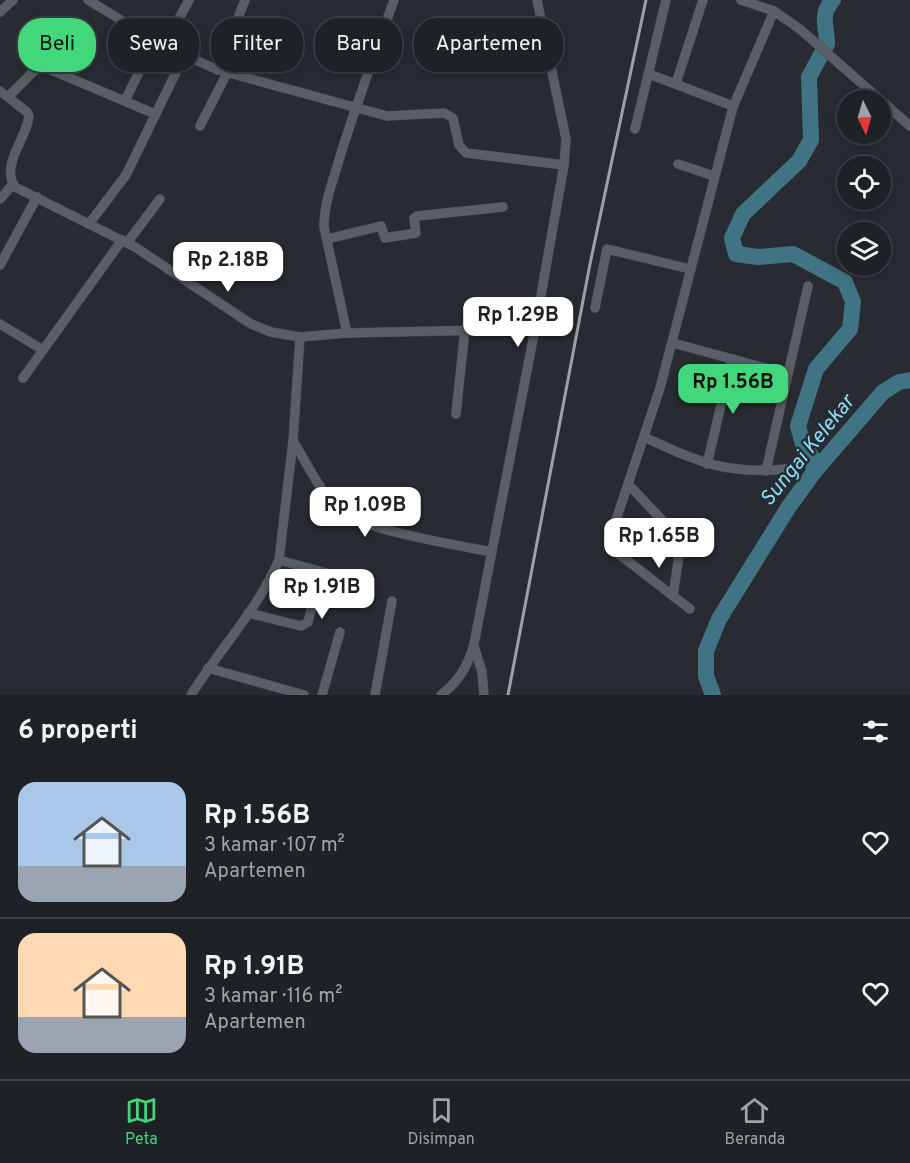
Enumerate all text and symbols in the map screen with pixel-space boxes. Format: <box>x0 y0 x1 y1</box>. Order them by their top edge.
chip: Beli <box>18 18 96 72</box>
chip: Sewa <box>108 18 199 72</box>
chip: Filter <box>211 18 303 72</box>
chip: Baru <box>315 18 402 72</box>
chip: Apartemen <box>414 18 563 72</box>
north arrow <box>837 90 891 144</box>
map controls <box>837 90 891 276</box>
button: locate <box>837 156 891 210</box>
button: layers <box>837 222 891 276</box>
pin: Rp 2.18B <box>166 242 290 293</box>
text: Rp 2.18B <box>187 248 269 274</box>
pin: Rp 1.29B <box>456 297 580 348</box>
text: Rp 1.29B <box>477 303 559 329</box>
pin: Rp 1.56B <box>671 364 795 415</box>
text: Rp 1.56B <box>692 370 774 396</box>
water label: Sungai Kelekar <box>755 388 863 512</box>
pin: Rp 1.09B <box>303 487 427 538</box>
text: Rp 1.09B <box>324 493 406 519</box>
pin: Rp 1.65B <box>597 518 721 569</box>
text: Rp 1.65B <box>618 524 700 550</box>
pin: Rp 1.91B <box>260 569 384 620</box>
text: Rp 1.91B <box>283 575 361 601</box>
text: 6 properti <box>18 715 138 748</box>
icon: filters <box>859 715 892 748</box>
text: Rp 1.56B <box>204 800 310 833</box>
icon: home <box>66 806 138 878</box>
icon: heart <box>859 826 892 859</box>
text: 3 kamar · 107 m² <box>204 833 345 859</box>
text: Apartemen <box>204 859 306 885</box>
text: Rp 1.91B <box>204 951 305 984</box>
icon: home <box>66 957 138 1029</box>
icon: heart <box>859 977 892 1010</box>
text: 3 kamar · 116 m² <box>204 984 342 1010</box>
text: Apartemen <box>204 1010 306 1036</box>
tab: Peta <box>125 1094 158 1150</box>
tab: Disimpan <box>408 1094 475 1150</box>
tab: Beranda <box>725 1094 785 1150</box>

